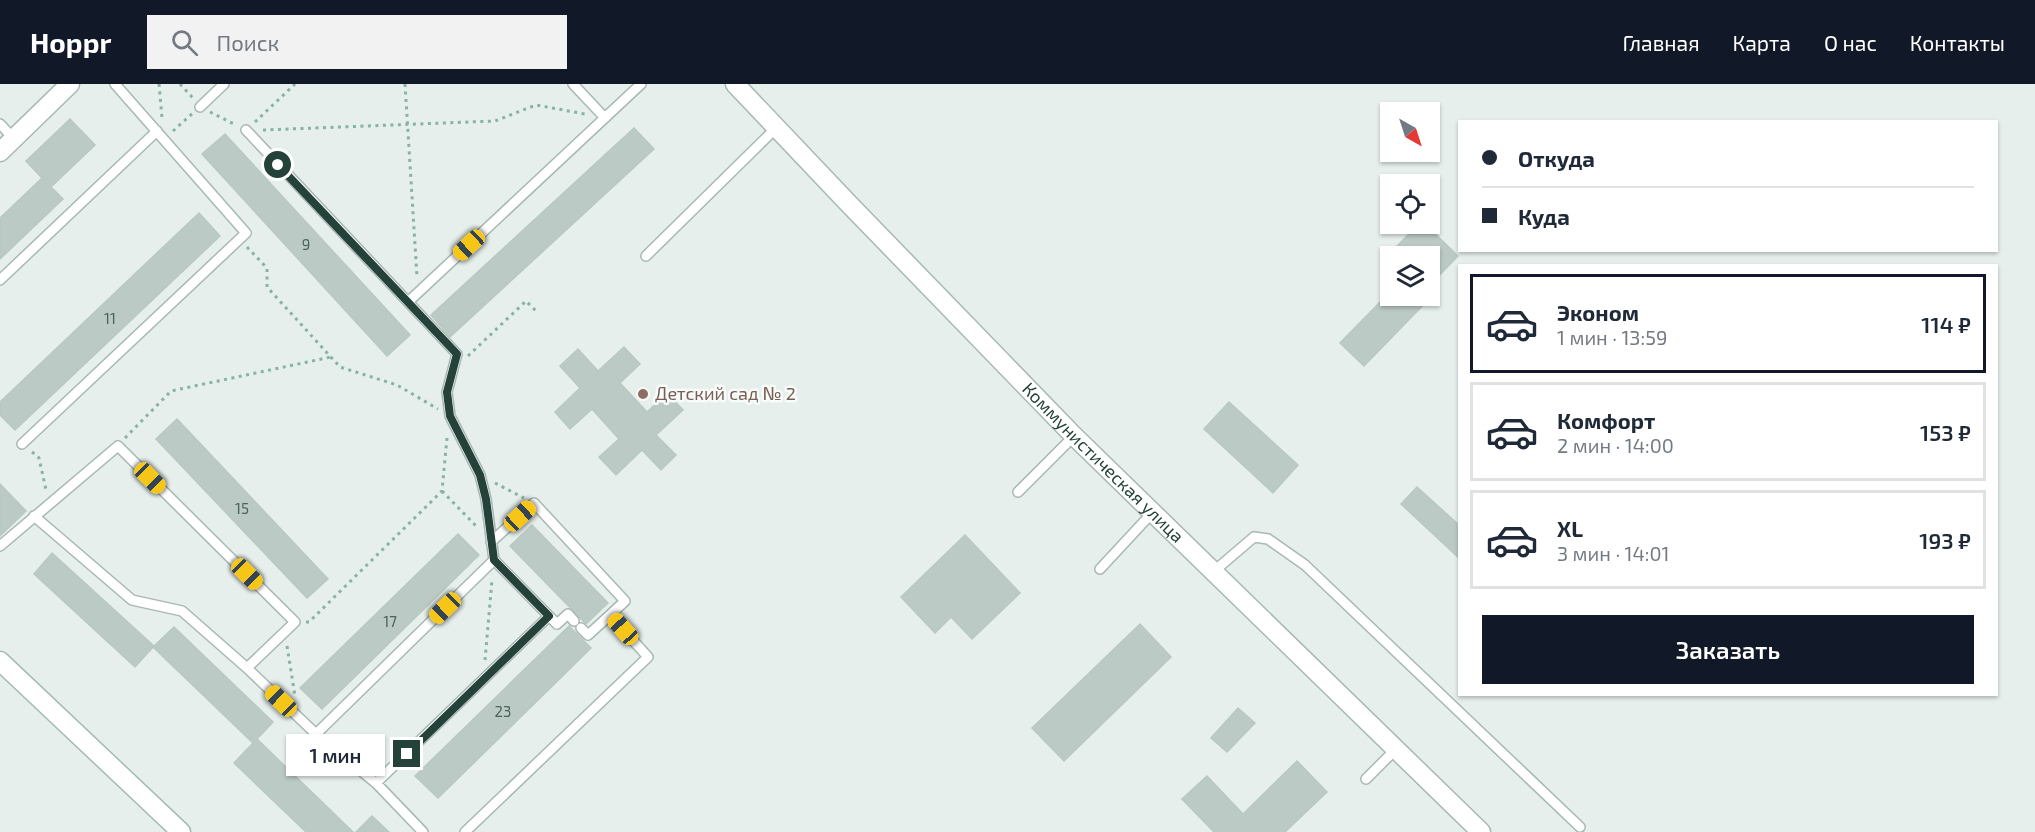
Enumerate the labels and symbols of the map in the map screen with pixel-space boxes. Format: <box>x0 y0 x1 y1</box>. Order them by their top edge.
north arrow <box>1380 102 1440 162</box>
route start <box>264 151 291 178</box>
car <box>450 226 488 264</box>
house number: 9 <box>302 235 310 253</box>
house number: 11 <box>104 309 116 327</box>
street label: Коммунистическая улица <box>1018 377 1189 547</box>
place label: Детский сад № 2 <box>655 382 796 404</box>
marker: Детский сад № 2 <box>636 387 650 401</box>
car <box>131 459 169 497</box>
car <box>501 497 539 535</box>
house number: 15 <box>235 499 249 517</box>
car <box>228 555 266 593</box>
car <box>426 589 464 627</box>
car <box>604 610 642 648</box>
house number: 17 <box>383 612 397 630</box>
car <box>262 682 300 720</box>
house number: 23 <box>495 702 511 720</box>
callout: 1 мин <box>287 733 386 775</box>
route end <box>393 740 420 767</box>

